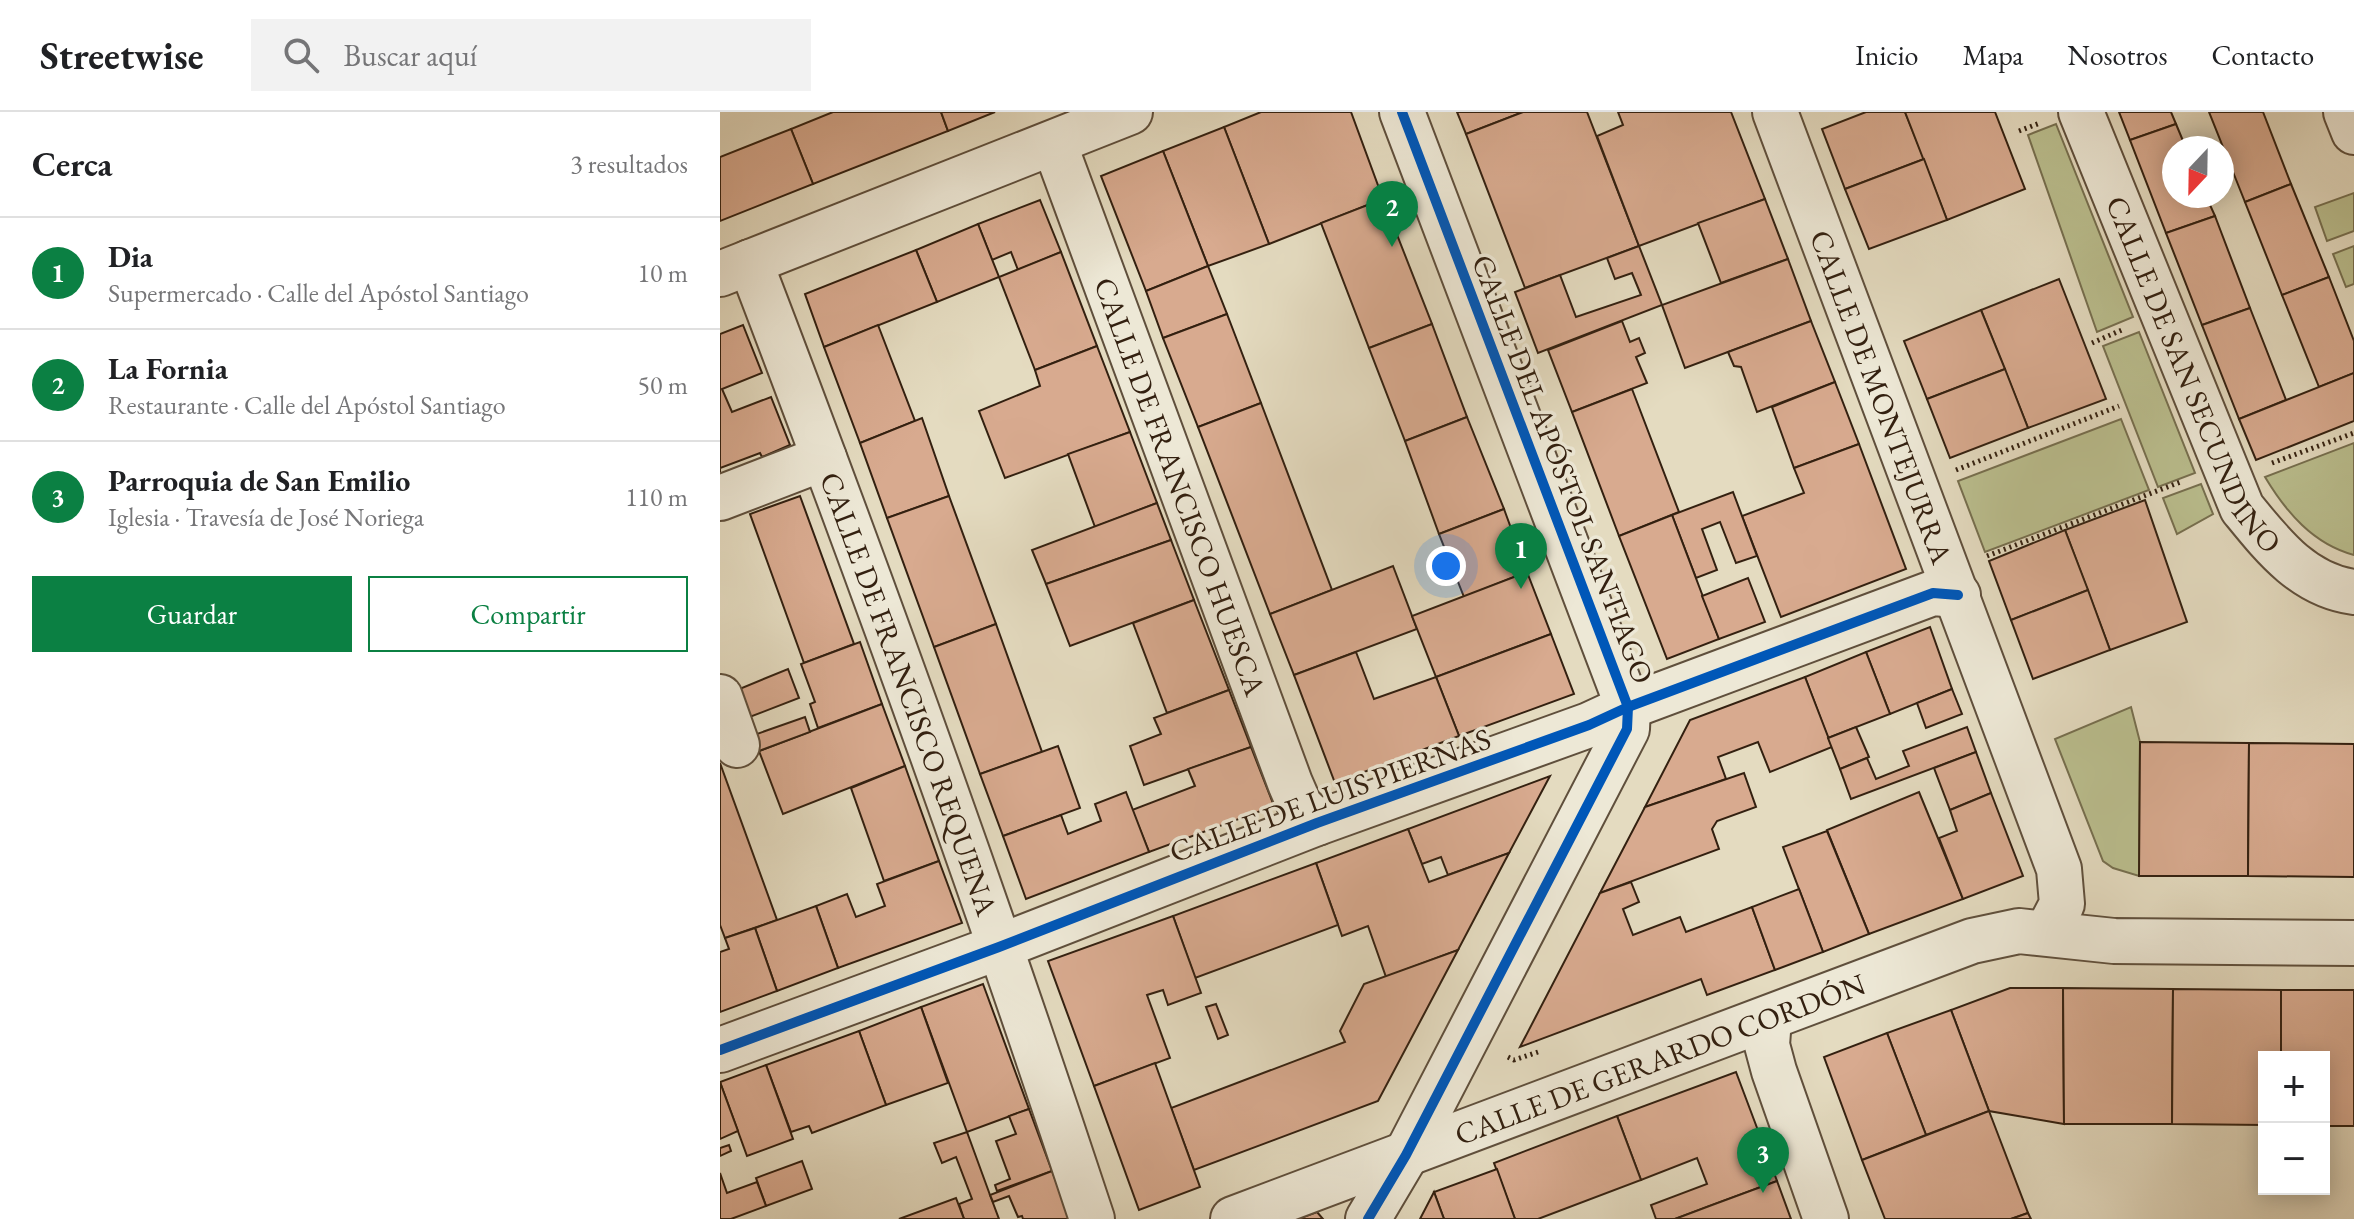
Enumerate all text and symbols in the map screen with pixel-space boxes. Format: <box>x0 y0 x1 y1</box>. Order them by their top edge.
search box <box>251 19 811 91</box>
text: Streetwise <box>40 31 203 80</box>
icon: search <box>279 33 323 77</box>
text: Buscar aquí <box>343 36 477 75</box>
text: Inicio <box>1855 37 1918 73</box>
text: Mapa <box>1962 37 2023 73</box>
text: Nosotros <box>2067 37 2167 73</box>
text: Contacto <box>2211 37 2314 73</box>
north arrow <box>2162 136 2234 208</box>
text: Cerca <box>32 142 112 186</box>
text: 3 resultados <box>570 147 688 181</box>
pin: 2 <box>1366 181 1418 247</box>
street label: CALLE DE SAN SECUNDINO <box>2098 190 2290 561</box>
street label: CALLE DE MONTEJURRA <box>1801 224 1962 569</box>
text: Dia <box>108 237 153 276</box>
street label: CALLE DEL APÓSTOL SANTIAGO <box>1463 249 1663 689</box>
text: 1 <box>51 256 65 290</box>
text: 10 m <box>638 256 688 290</box>
street label: CALLE DE FRANCISCO HUESCA <box>1086 272 1276 701</box>
text: Supermercado · Calle del Apóstol Santiago <box>108 276 529 310</box>
text: La Fornia <box>108 349 228 388</box>
text: 2 <box>51 368 65 402</box>
text: 50 m <box>638 368 688 402</box>
text: Restaurante · Calle del Apóstol Santiago <box>108 388 506 422</box>
text: Parroquia de San Emilio <box>108 461 410 500</box>
street label: CALLE DE FRANCISCO REQUENA <box>811 466 1007 921</box>
text: 3 <box>51 480 65 514</box>
text: 110 m <box>625 480 688 514</box>
text: Iglesia · Travesía de José Noriega <box>108 500 424 534</box>
pin: 1 <box>1495 523 1547 589</box>
your location <box>1426 546 1466 586</box>
button: Guardar <box>32 576 352 652</box>
button: Compartir <box>368 576 688 652</box>
street label: CALLE DE LUIS PIERNAS <box>1164 719 1496 871</box>
street label: CALLE DE GERARDO CORDÓN <box>1449 963 1871 1153</box>
map controls <box>2258 1051 2330 1195</box>
button: + <box>2258 1051 2330 1123</box>
button: − <box>2258 1123 2330 1195</box>
pin: 3 <box>1737 1127 1789 1193</box>

